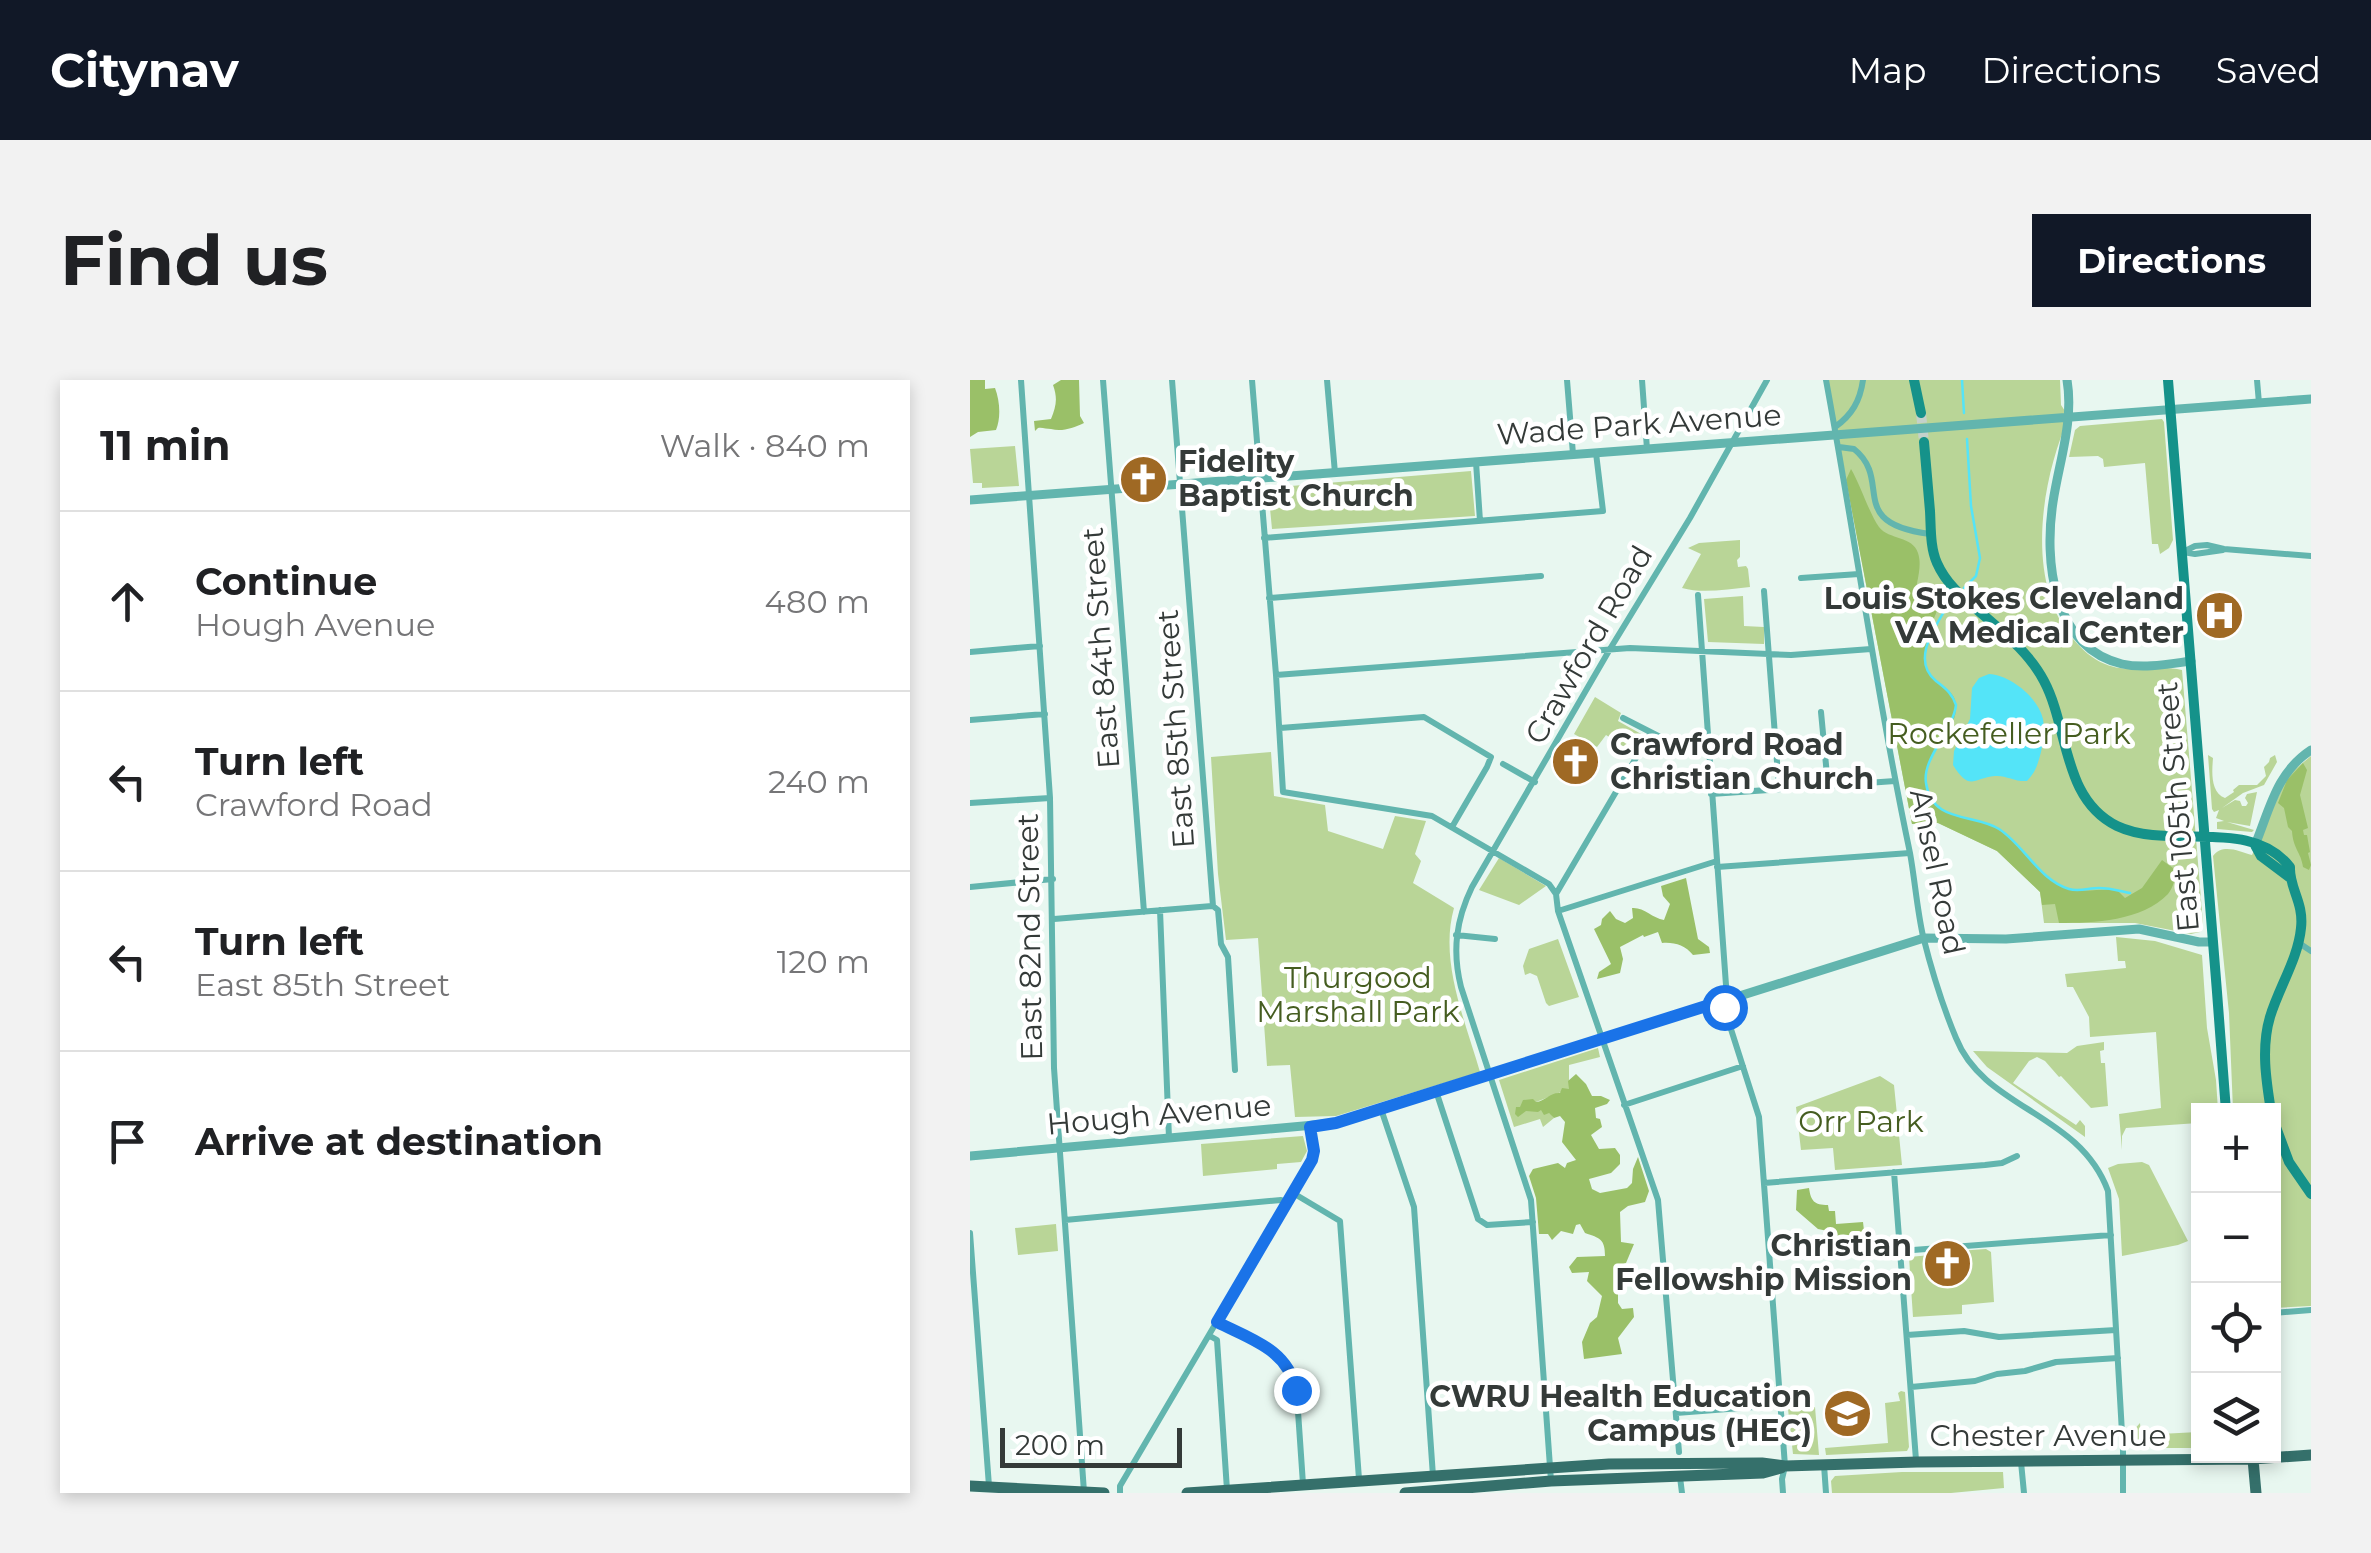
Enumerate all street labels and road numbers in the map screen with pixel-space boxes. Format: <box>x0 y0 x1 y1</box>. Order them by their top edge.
street label: Wade Park Avenue <box>1495 396 1783 453</box>
street label: East 84th Street <box>1074 526 1127 770</box>
street label: Crawford Road <box>1517 539 1660 751</box>
street label: East 85th Street <box>1149 608 1202 850</box>
street label: East 105th Street <box>2148 680 2207 934</box>
street label: Ansel Road <box>1902 785 1973 958</box>
street label: East 82nd Street <box>1009 813 1050 1061</box>
street label: Hough Avenue <box>1045 1086 1273 1143</box>
street label: Chester Avenue <box>1929 1417 2167 1454</box>

